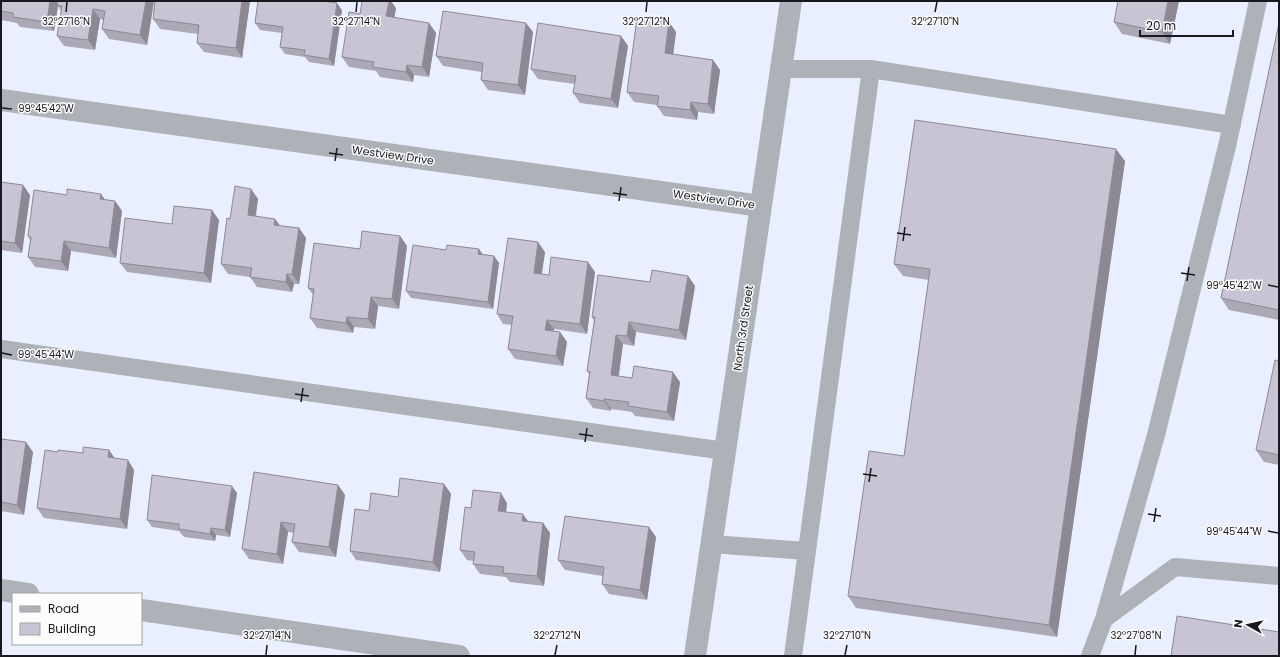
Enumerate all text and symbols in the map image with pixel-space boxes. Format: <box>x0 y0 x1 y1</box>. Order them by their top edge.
scale bar <box>1140 12 1233 38</box>
text: 32°27'16"N <box>42 14 90 29</box>
text: 32°27'14"N <box>332 14 380 29</box>
text: 32°27'12"N <box>622 14 670 29</box>
text: 32°27'10"N <box>911 14 959 29</box>
text: 20 m <box>1146 17 1176 34</box>
text: 99°45'42"W <box>18 101 74 116</box>
street label: Westview Drive <box>351 141 435 169</box>
street label: Westview Drive <box>672 185 756 213</box>
text: 99°45'42"W <box>1206 278 1262 293</box>
street label: North 3rd Street <box>729 284 757 372</box>
text: 99°45'44"W <box>18 347 74 362</box>
text: 99°45'44"W <box>1206 524 1262 539</box>
legend <box>12 593 142 645</box>
text: Road <box>48 600 79 617</box>
north arrow <box>1228 605 1268 645</box>
text: N <box>1230 618 1247 629</box>
text: Building <box>48 620 96 637</box>
text: 32°27'14"N <box>243 628 291 643</box>
text: 32°27'12"N <box>533 628 581 643</box>
text: 32°27'10"N <box>823 628 871 643</box>
text: 32°27'08"N <box>1110 628 1162 643</box>

